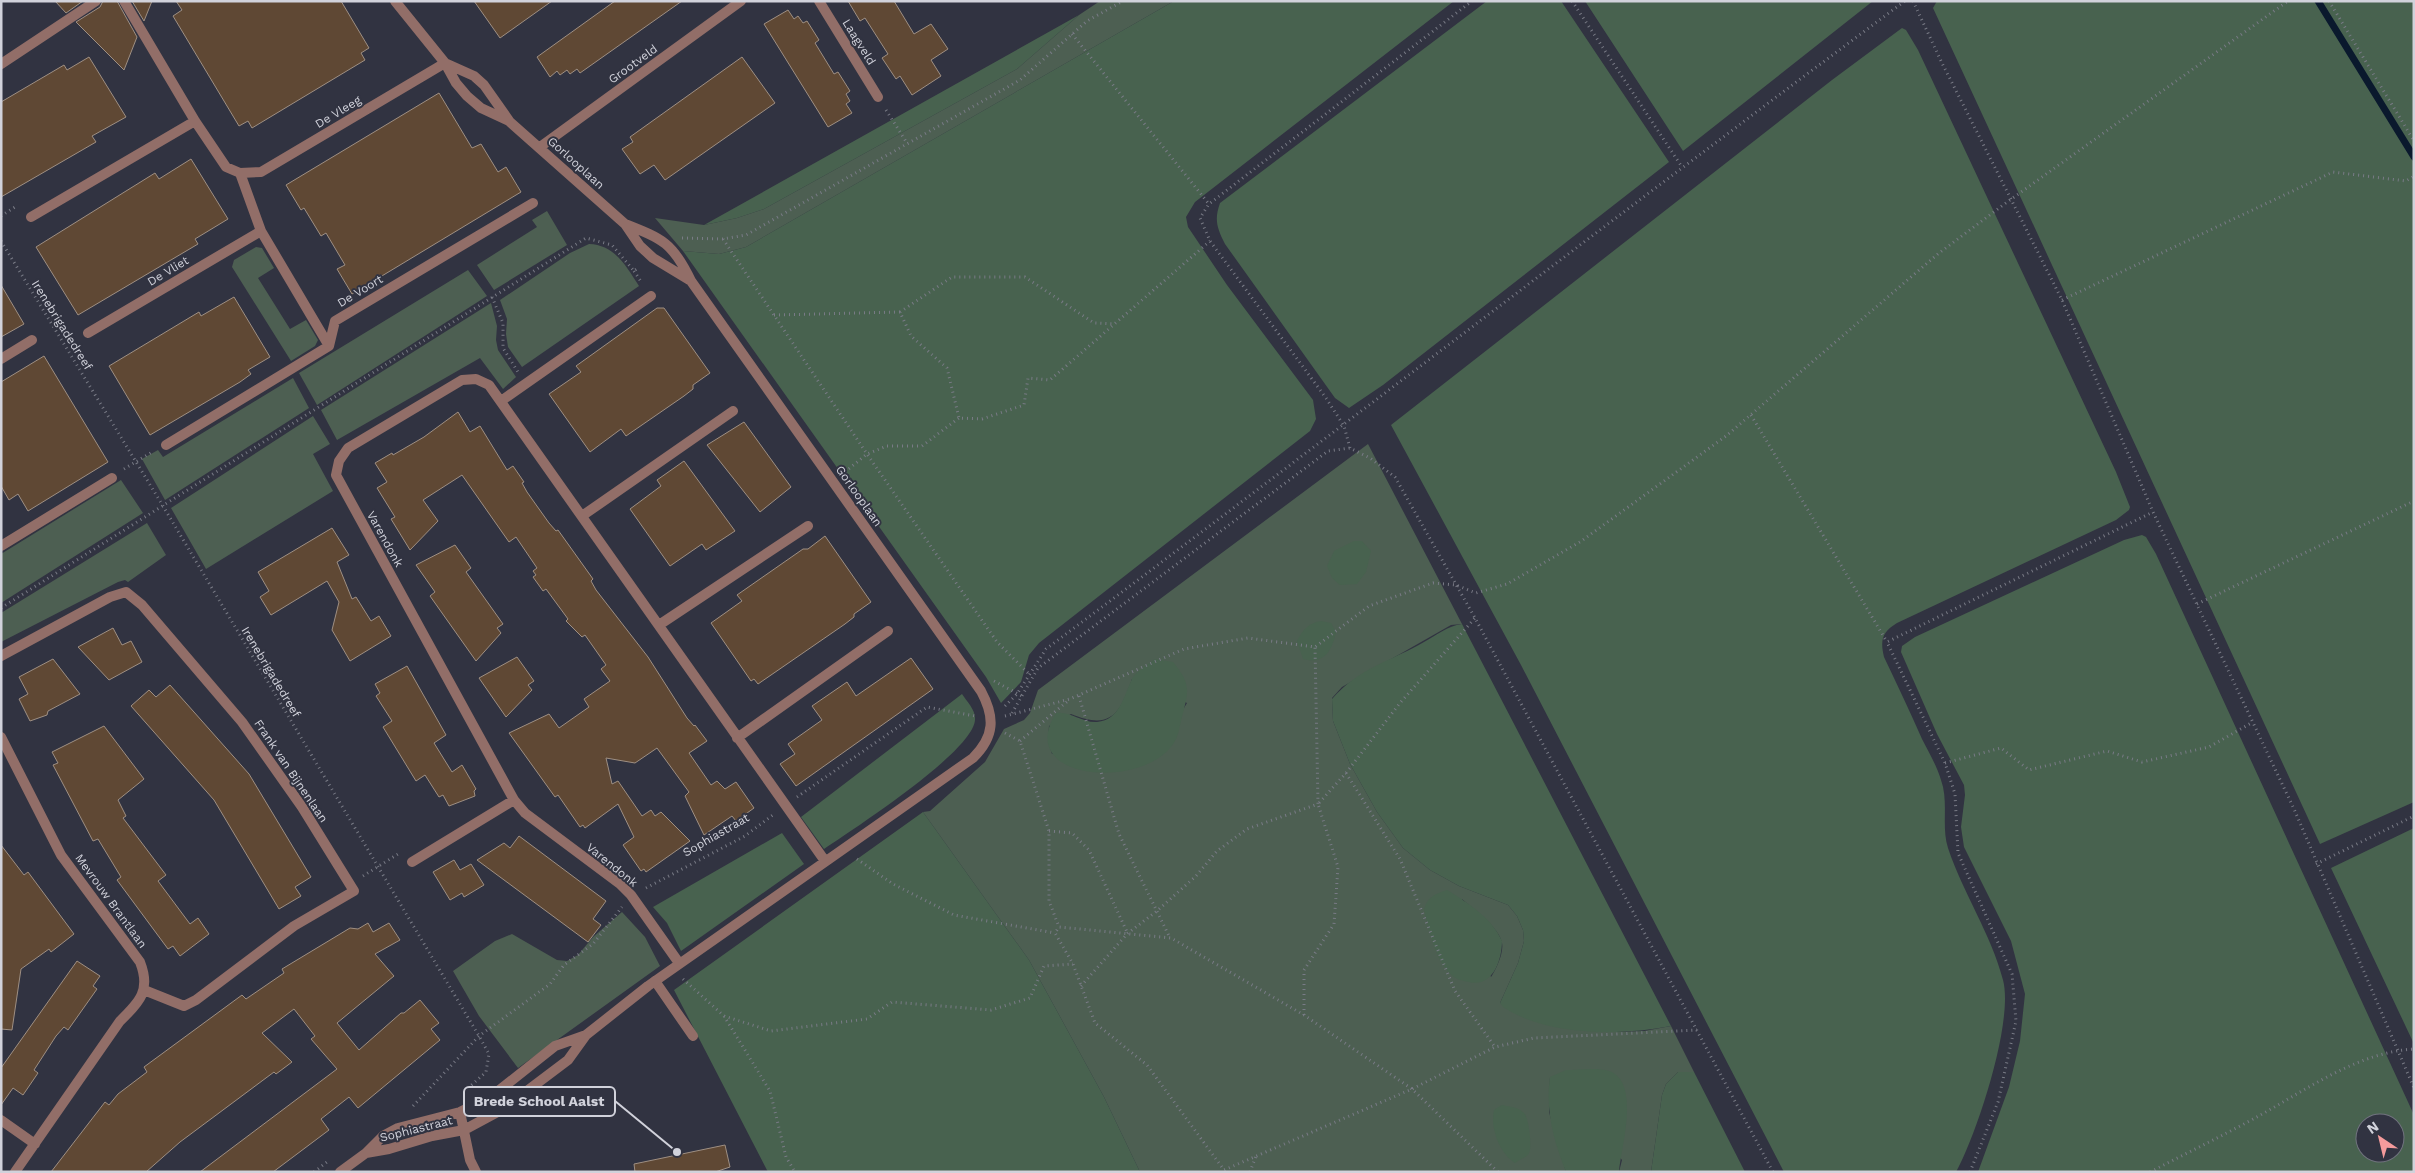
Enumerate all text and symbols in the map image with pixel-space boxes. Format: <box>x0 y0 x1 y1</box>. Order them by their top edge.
street label: Laagveld <box>839 16 879 68</box>
street label: Grootveld <box>606 42 660 86</box>
street label: De Vleeg <box>313 93 364 131</box>
street label: Gorlooplaan <box>545 134 607 192</box>
street label: De Vliet <box>145 253 191 289</box>
street label: De Voort <box>335 272 385 310</box>
street label: Irenebrigadedreef <box>29 277 95 373</box>
street label: Gorlooplaan <box>833 463 885 529</box>
street label: Varendonk <box>364 509 406 570</box>
street label: Irenebrigadedreef <box>238 624 304 720</box>
street label: Frank van Bijnenlaan <box>251 717 331 825</box>
street label: Sophiastraat <box>680 810 752 860</box>
street label: Varendonk <box>584 840 641 890</box>
street label: Mevrouw Brantlaan <box>72 851 150 951</box>
callout: Brede School Aalst <box>464 1087 615 1116</box>
text: Brede School Aalst <box>474 1093 604 1109</box>
street label: Sophiastraat <box>378 1113 454 1145</box>
north arrow <box>2355 1113 2405 1163</box>
text: N <box>2364 1118 2381 1137</box>

